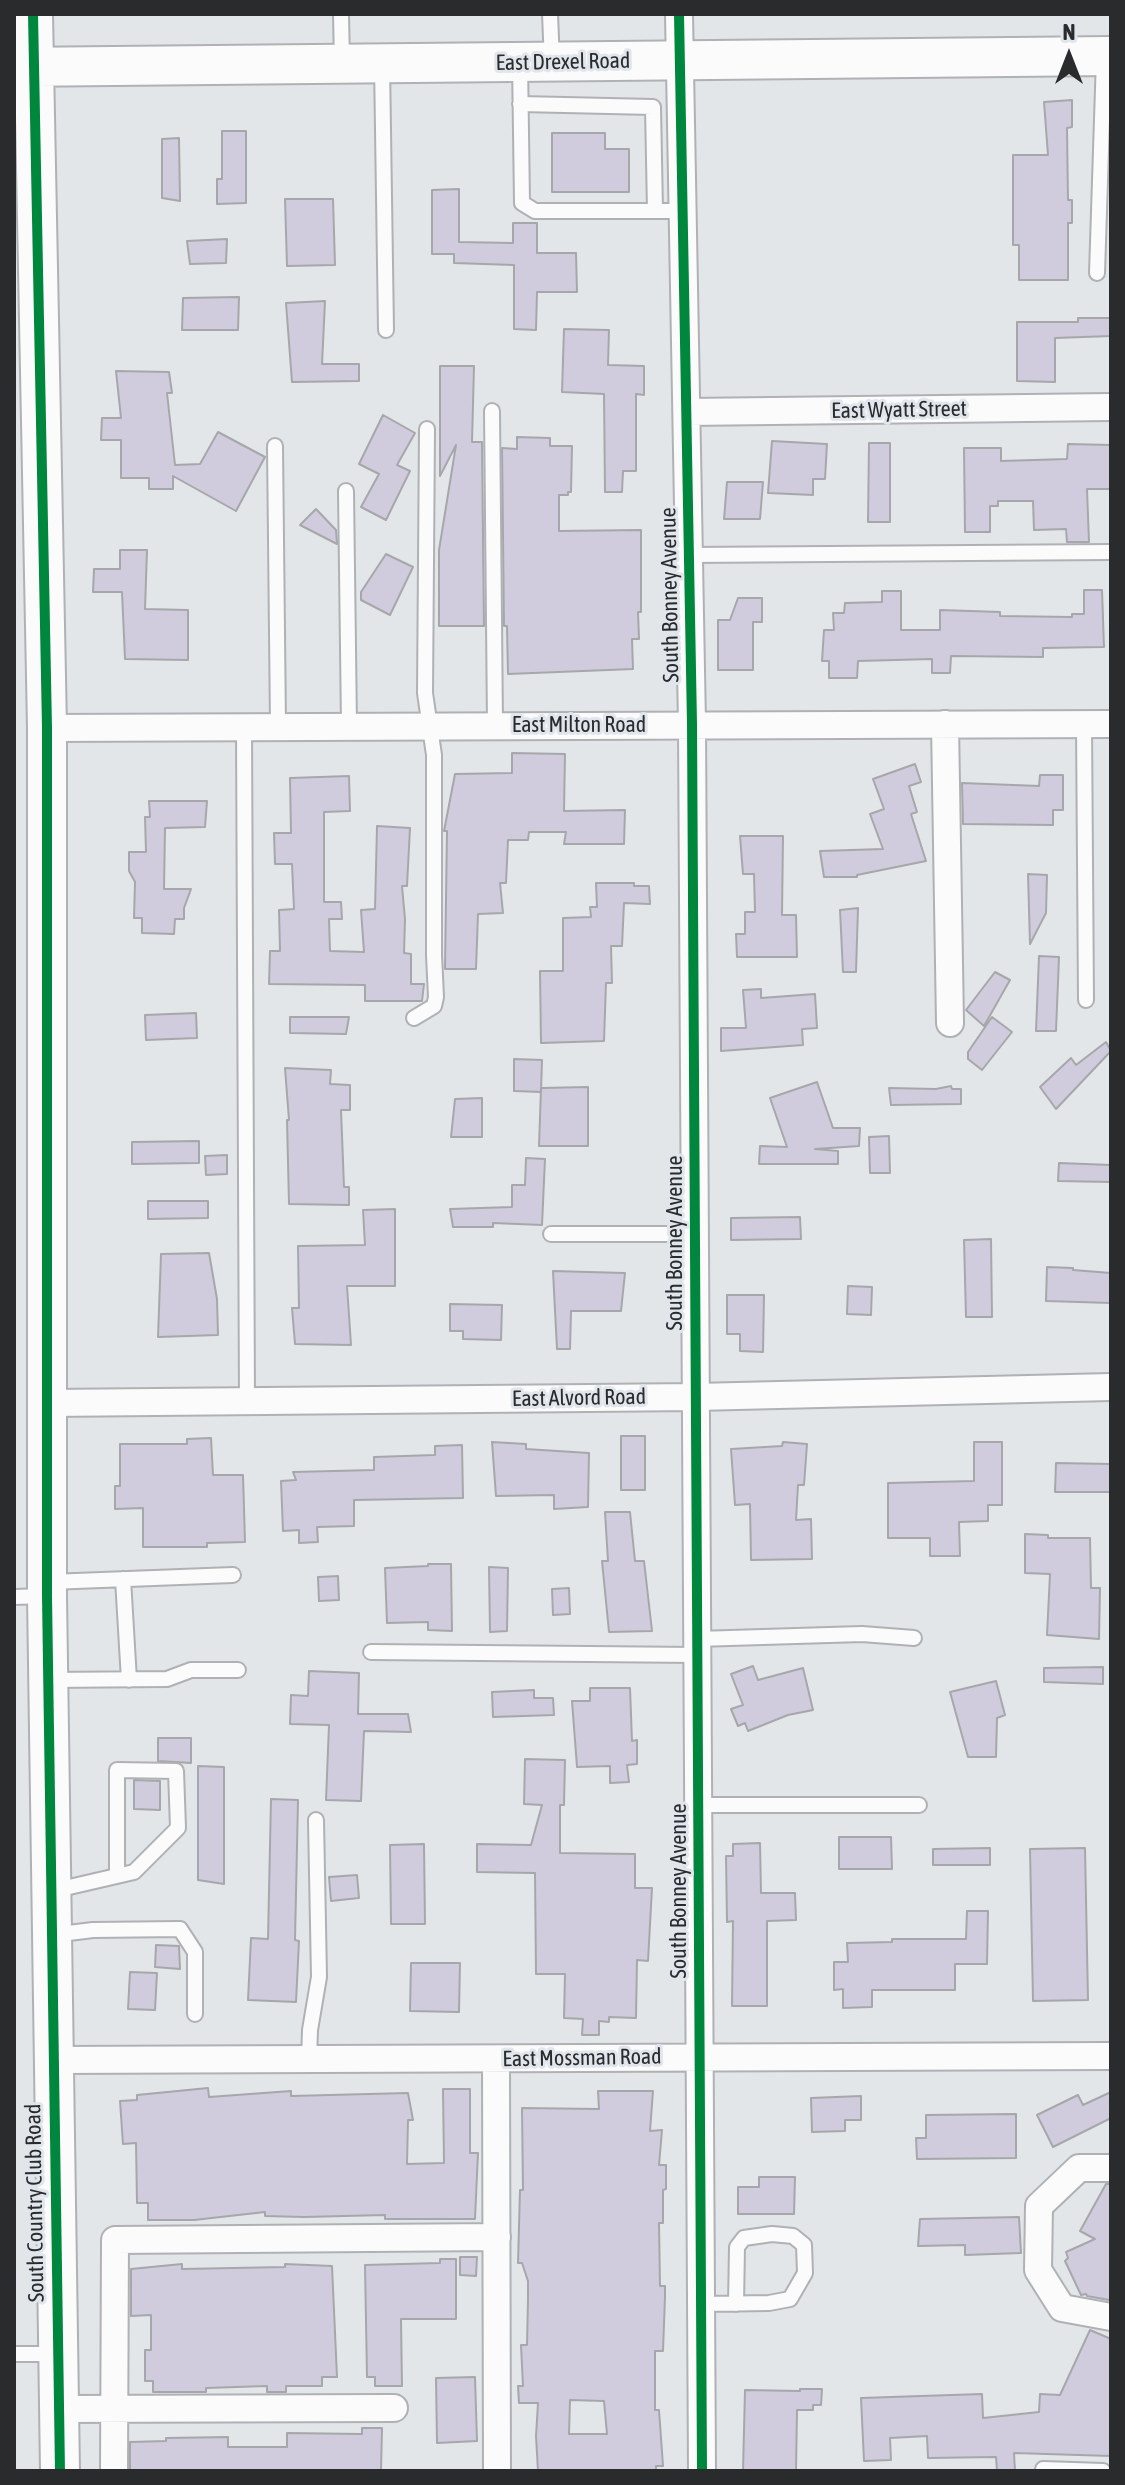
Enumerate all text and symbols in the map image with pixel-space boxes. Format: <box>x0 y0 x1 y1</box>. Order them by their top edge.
north arrow <box>1029 16 1109 96</box>
text: N <box>1063 19 1075 45</box>
street label: East Drexel Road <box>495 48 631 76</box>
street label: East Wyatt Street <box>831 396 967 424</box>
street label: South Bonney Avenue <box>655 507 685 683</box>
street label: East Milton Road <box>512 712 646 738</box>
street label: South Bonney Avenue <box>662 1155 688 1331</box>
street label: East Alvord Road <box>512 1384 646 1412</box>
street label: South Bonney Avenue <box>666 1803 692 1979</box>
street label: East Mossman Road <box>502 2043 662 2073</box>
street label: South Country Club Road <box>20 2104 50 2302</box>

